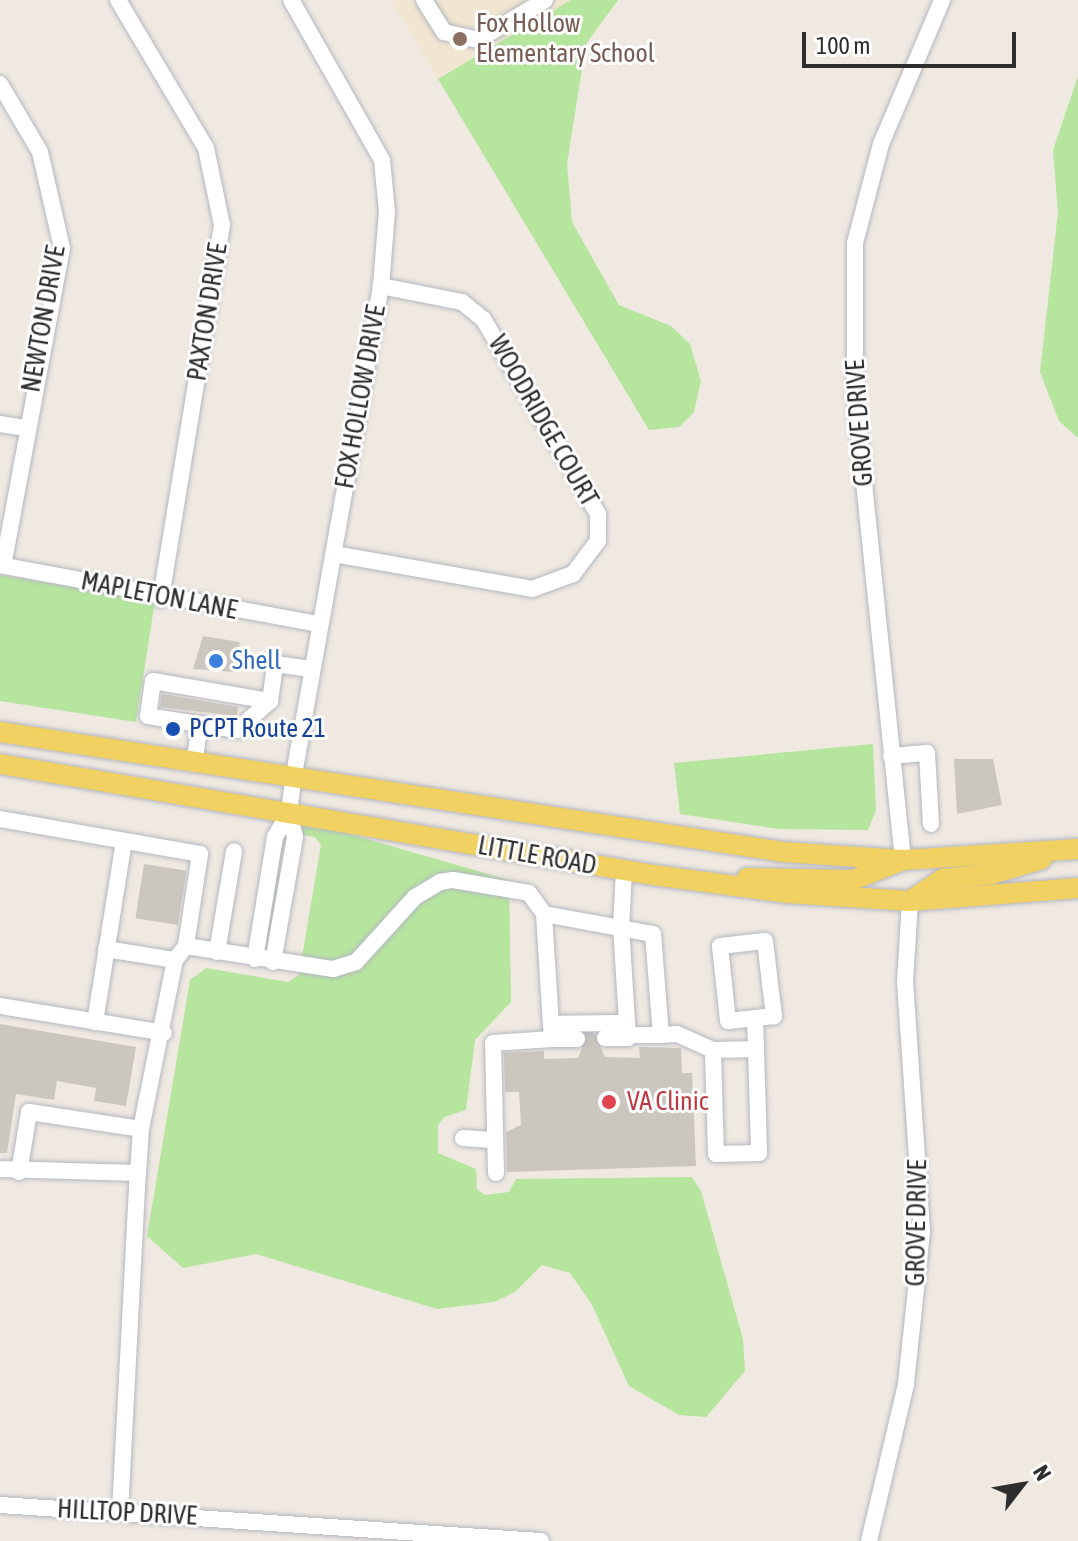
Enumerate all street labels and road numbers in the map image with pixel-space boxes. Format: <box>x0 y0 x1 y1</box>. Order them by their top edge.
street label: PAXTON DRIVE <box>182 241 234 383</box>
street label: NEWTON DRIVE <box>16 243 72 395</box>
street label: FOX HOLLOW DRIVE <box>330 303 392 491</box>
street label: WOODRIDGE COURT <box>481 330 605 512</box>
street label: GROVE DRIVE <box>840 359 880 487</box>
street label: MAPLETON LANE <box>78 566 240 626</box>
street label: LITTLE ROAD <box>475 830 599 882</box>
street label: GROVE DRIVE <box>900 1159 934 1287</box>
street label: HILLTOP DRIVE <box>56 1494 198 1532</box>

